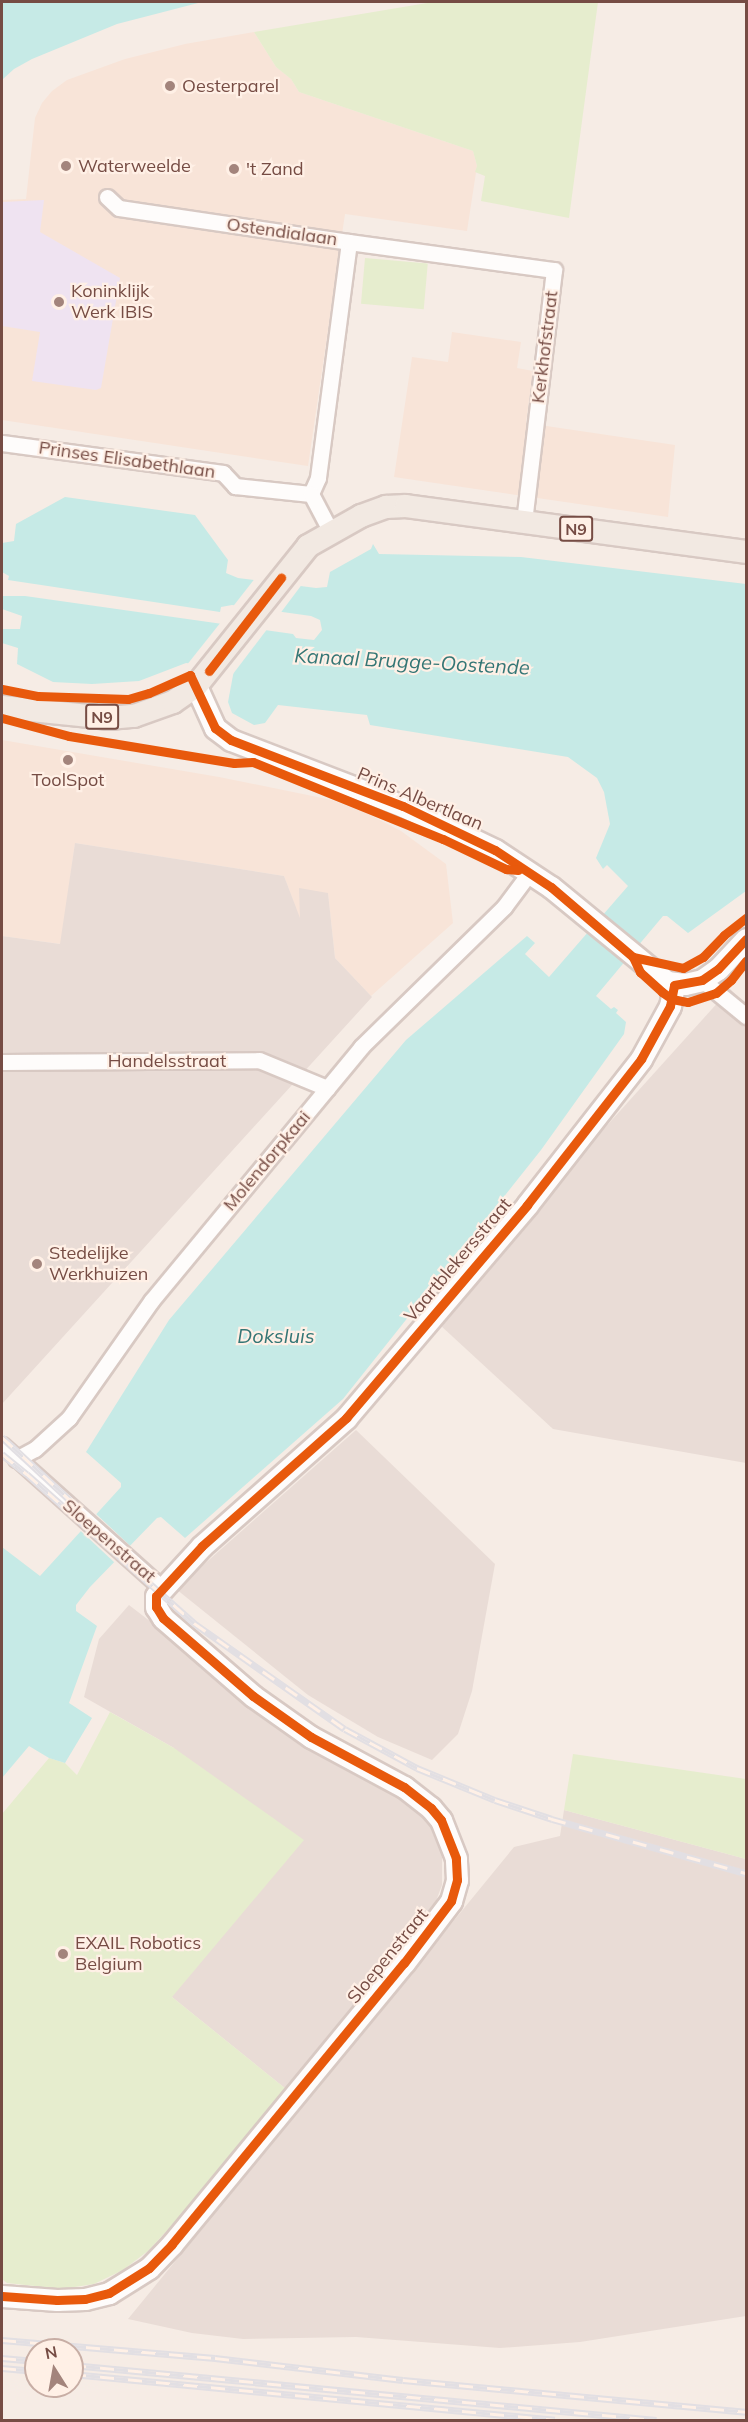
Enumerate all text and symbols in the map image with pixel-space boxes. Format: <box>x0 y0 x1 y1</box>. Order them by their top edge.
place label: Oesterparel <box>182 75 279 97</box>
marker: Oesterparel <box>163 79 177 93</box>
place label: Waterweelde <box>78 155 191 177</box>
place label: 't Zand <box>246 158 304 180</box>
marker: Waterweelde <box>59 159 73 173</box>
marker: 't Zand <box>227 162 241 176</box>
street label: Ostendialaan <box>225 214 339 250</box>
place label: Koninklijk Werk IBIS <box>71 281 153 324</box>
street label: Kerkhofstraat <box>527 290 563 404</box>
marker: Koninklijk Werk IBIS <box>52 295 66 309</box>
street label: Prinses Elisabethlaan <box>37 437 217 483</box>
road number: N9 <box>558 516 594 542</box>
water label: Kanaal Brugge-Oostende <box>294 643 530 679</box>
road number: N9 <box>84 704 120 730</box>
marker: ToolSpot <box>61 753 75 767</box>
street label: Prins Albertlaan <box>354 763 486 835</box>
place label: ToolSpot <box>32 769 104 791</box>
street label: Handelsstraat <box>108 1050 226 1072</box>
street label: Molendorpkaai <box>219 1107 315 1215</box>
street label: Vaartblekersstraat <box>400 1194 516 1326</box>
place label: Stedelijke Werkhuizen <box>49 1243 148 1286</box>
marker: Stedelijke Werkhuizen <box>30 1257 44 1271</box>
water label: Doksluis <box>237 1323 315 1347</box>
street label: Sloepenstraat <box>58 1495 160 1587</box>
street label: Sloepenstraat <box>343 1904 433 2008</box>
place label: EXAIL Robotics Belgium <box>75 1933 201 1976</box>
marker: EXAIL Robotics Belgium <box>56 1947 70 1961</box>
north arrow <box>24 2338 84 2398</box>
text: N <box>43 2341 59 2363</box>

